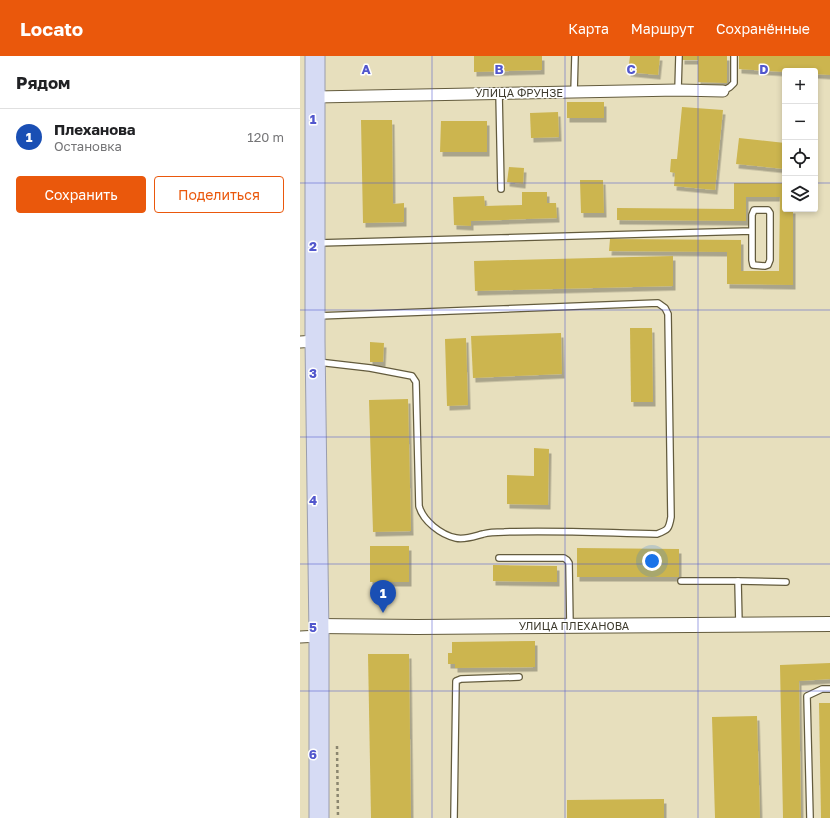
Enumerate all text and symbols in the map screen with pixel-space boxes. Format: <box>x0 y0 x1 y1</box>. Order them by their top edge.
text: Locato <box>20 17 83 40</box>
text: Карта <box>568 20 609 37</box>
text: Маршрут <box>631 20 694 37</box>
text: Сохранённые <box>716 20 810 37</box>
text: A <box>361 61 371 77</box>
text: B <box>494 61 504 77</box>
text: C <box>626 61 636 77</box>
text: D <box>759 61 769 77</box>
map controls <box>782 68 818 212</box>
button: + <box>782 68 818 104</box>
text: Рядом <box>16 72 70 93</box>
street label: УЛИЦА ФРУНЗЕ <box>475 86 563 99</box>
button: − <box>782 104 818 140</box>
text: 1 <box>310 111 317 127</box>
text: Плеханова <box>54 120 136 138</box>
text: 1 <box>26 129 32 145</box>
text: 120 m <box>247 129 284 145</box>
text: Остановка <box>54 138 122 154</box>
button: locate <box>782 140 818 176</box>
button: Сохранить <box>16 176 146 213</box>
button: Поделиться <box>154 176 284 213</box>
button: layers <box>782 176 818 212</box>
text: 2 <box>309 238 317 254</box>
text: 3 <box>309 365 317 381</box>
text: 4 <box>309 492 317 508</box>
your location <box>642 551 662 571</box>
pin: 1 <box>370 580 396 613</box>
text: 5 <box>309 619 317 635</box>
street label: УЛИЦА ПЛЕХАНОВА <box>519 619 630 632</box>
text: 6 <box>309 746 317 762</box>

